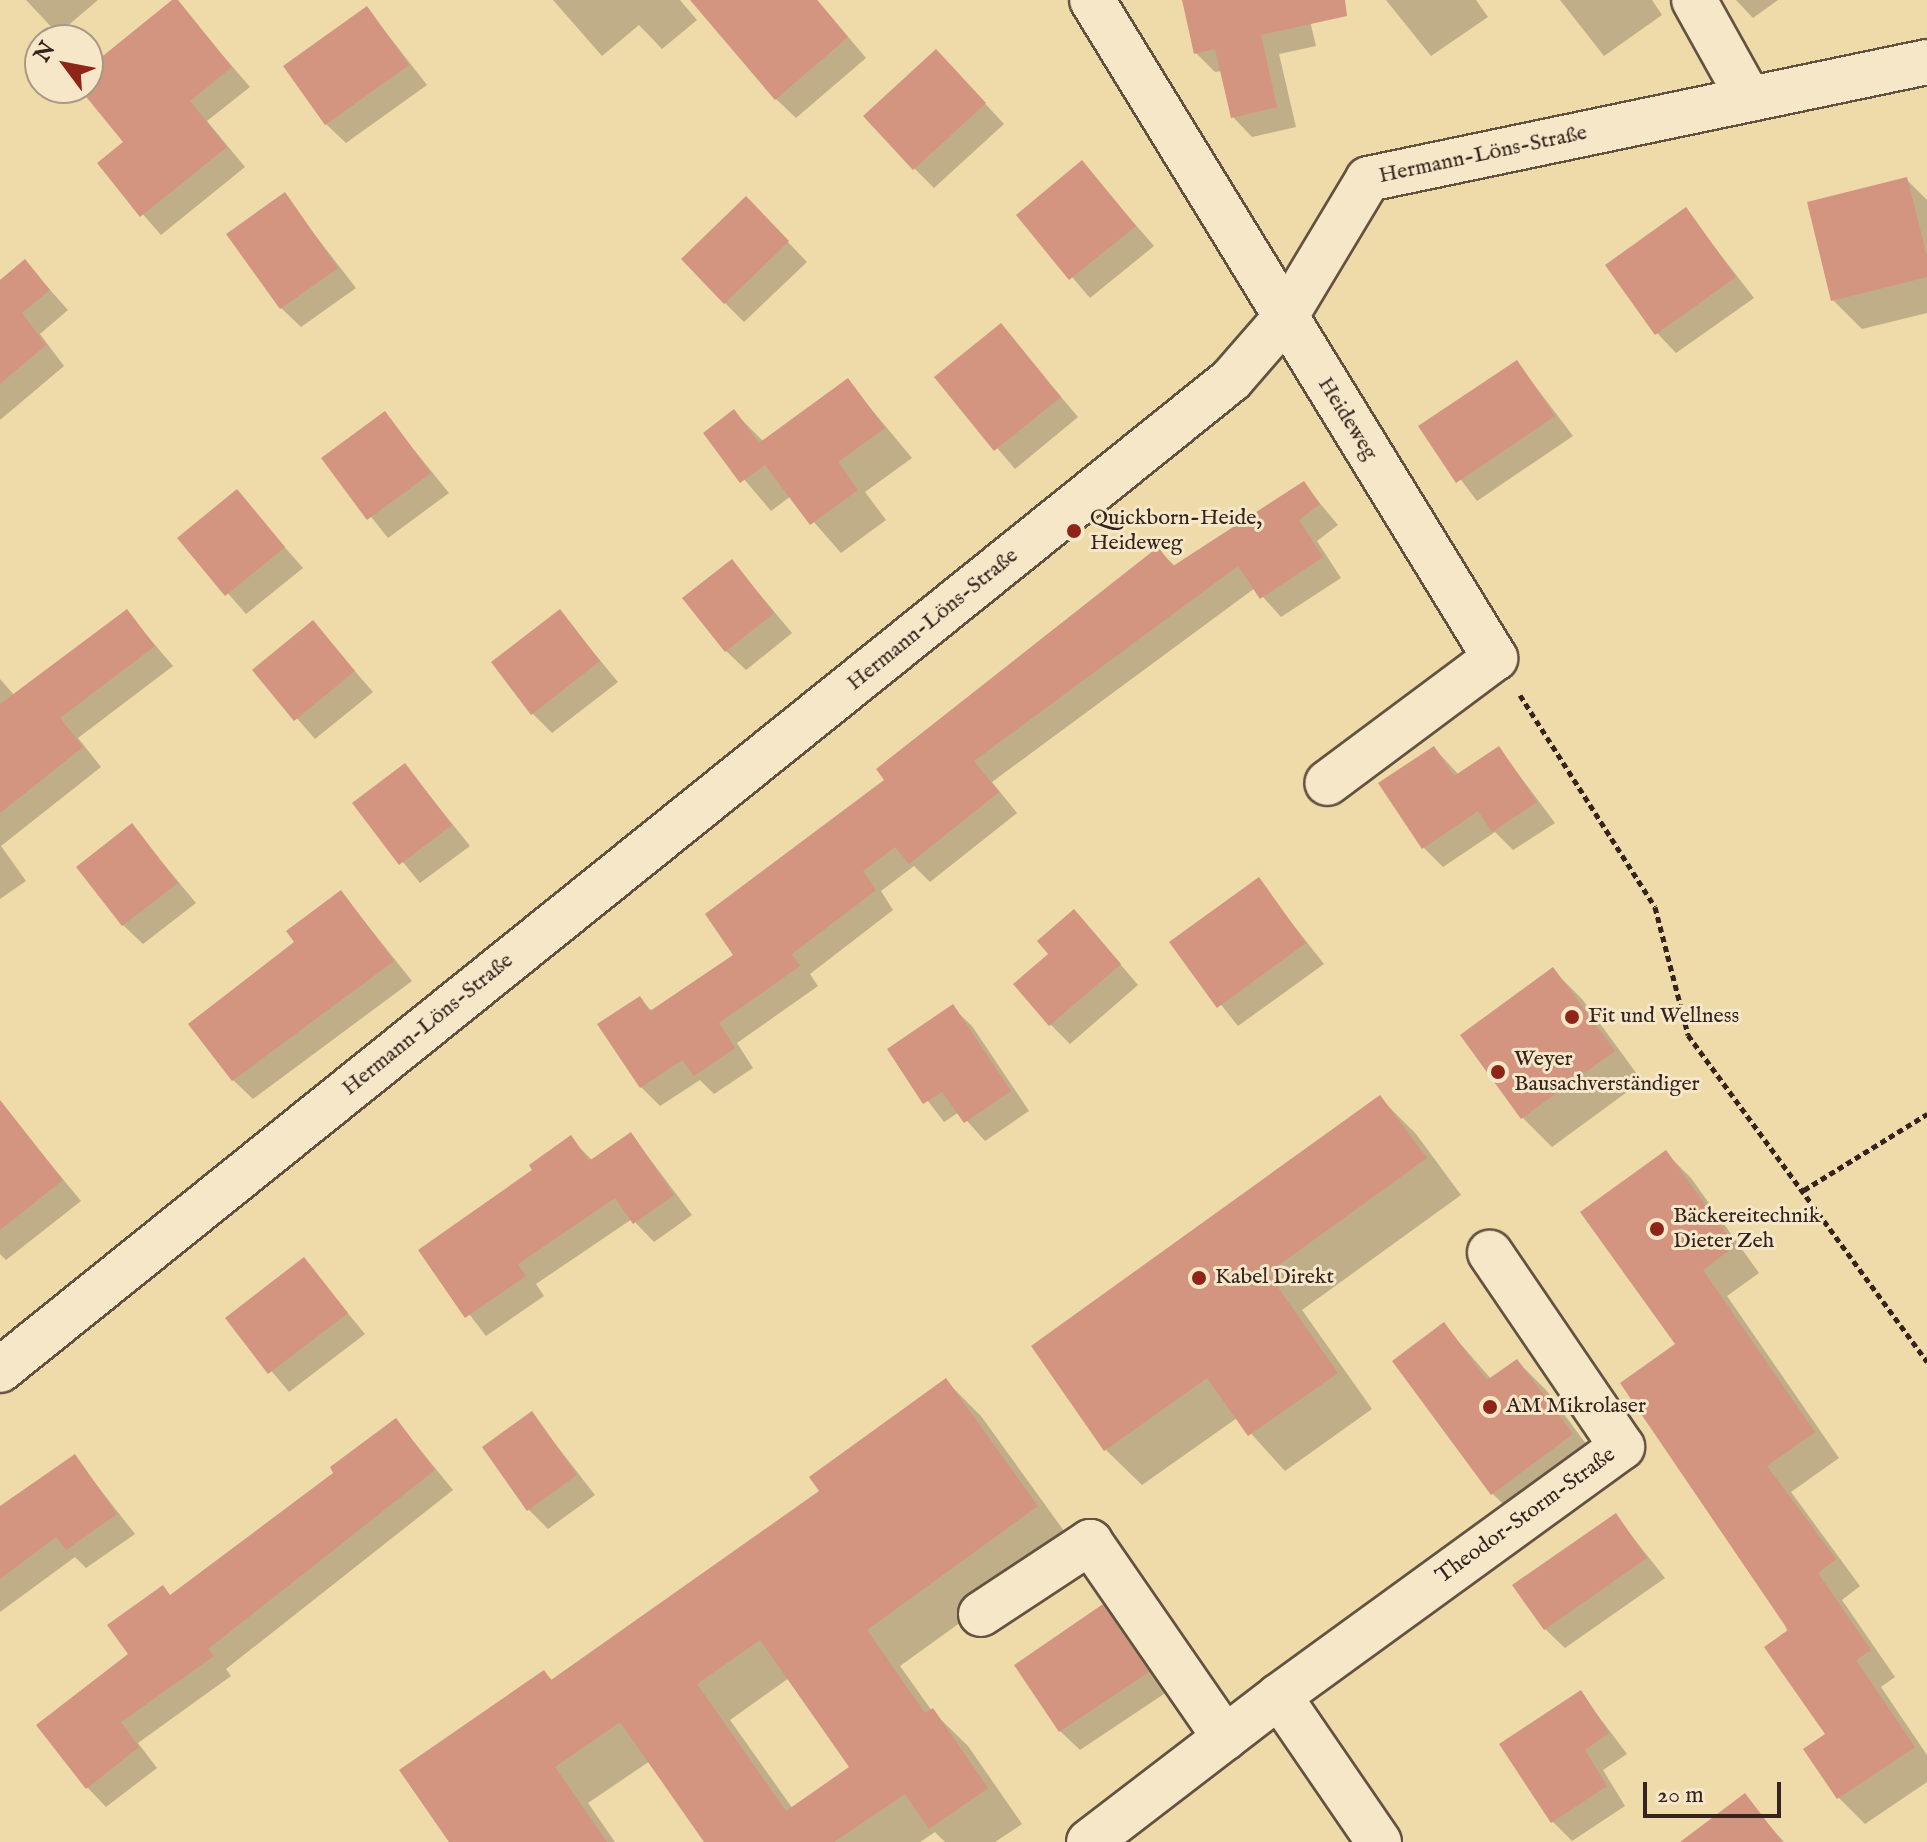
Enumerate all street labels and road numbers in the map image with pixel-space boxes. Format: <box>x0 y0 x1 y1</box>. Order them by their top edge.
street label: Hermann-Löns-Straße <box>1377 120 1589 190</box>
street label: Heideweg <box>1311 373 1383 465</box>
street label: Hermann-Löns-Straße <box>842 543 1024 697</box>
street label: Hermann-Löns-Straße <box>337 948 519 1102</box>
street label: Theodor-Storm-Straße <box>1431 1442 1621 1590</box>

